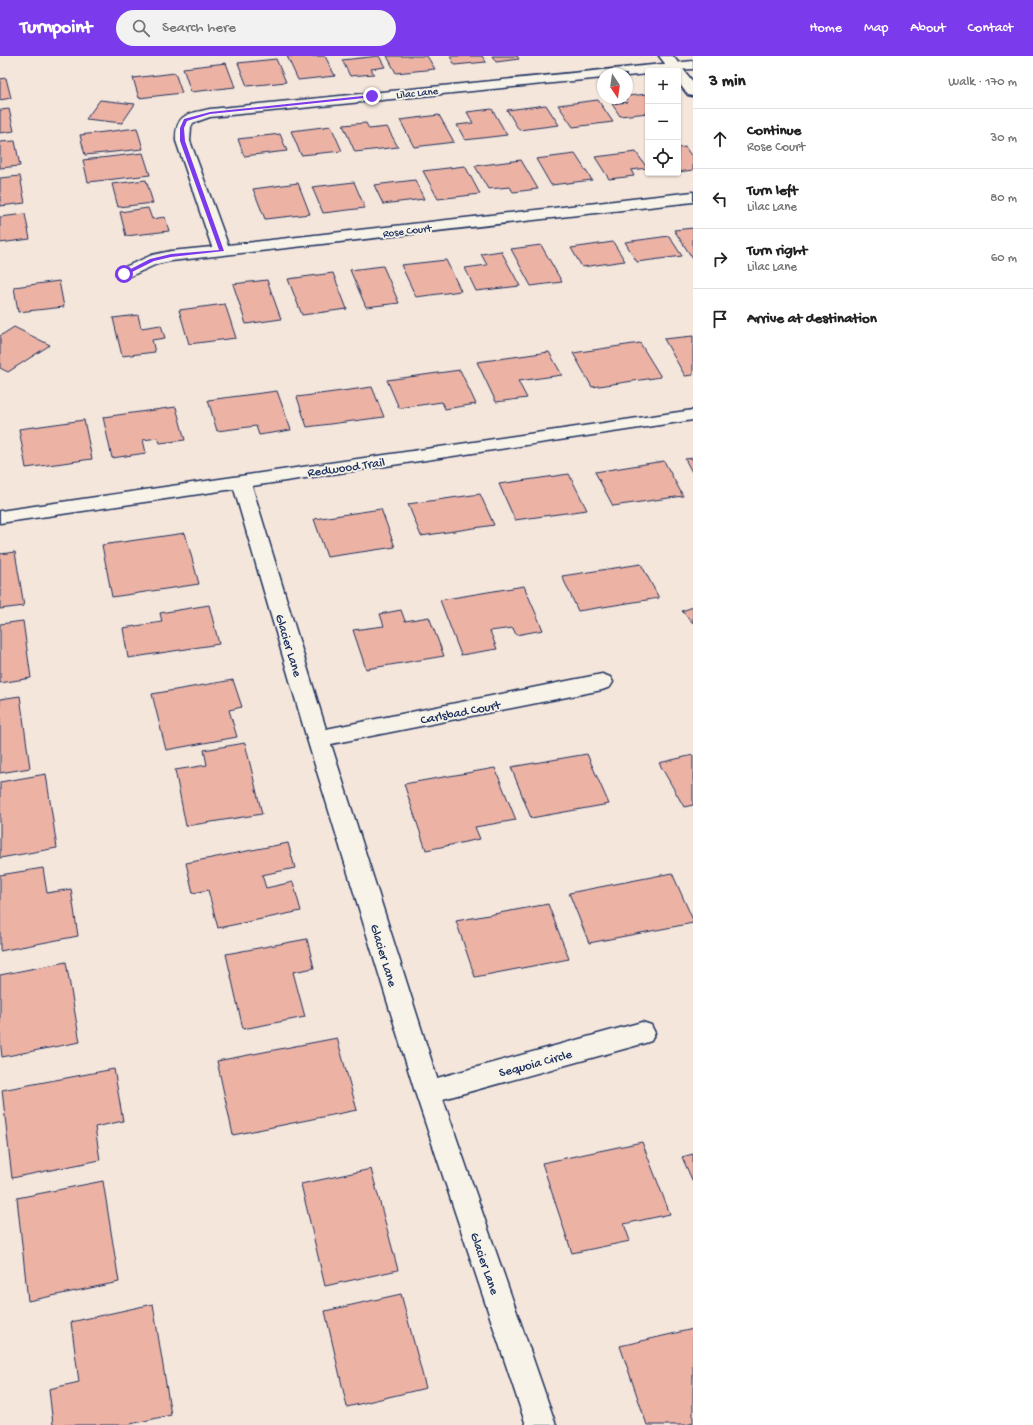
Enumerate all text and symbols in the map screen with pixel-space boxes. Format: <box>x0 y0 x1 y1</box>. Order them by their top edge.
search box <box>116 10 396 46</box>
text: Turnpoint <box>20 17 92 40</box>
icon: search <box>130 17 152 39</box>
text: Search here <box>162 19 236 37</box>
text: Home <box>810 20 842 37</box>
text: Map <box>864 20 888 37</box>
text: About <box>910 20 946 37</box>
text: Contact <box>968 20 1013 37</box>
north arrow <box>597 68 633 104</box>
map controls <box>645 68 681 176</box>
button: + <box>645 68 681 104</box>
text: 3 min <box>709 72 746 92</box>
text: Walk · 170 m <box>948 75 1017 90</box>
street label: Lilac Lane <box>396 86 439 102</box>
route end <box>363 87 381 105</box>
button: − <box>645 104 681 140</box>
text: Continue <box>747 122 801 140</box>
icon: ahead <box>709 128 731 150</box>
text: 30 m <box>991 131 1017 146</box>
button: locate <box>645 140 681 176</box>
text: Rose Court <box>747 140 805 155</box>
text: Turn left <box>747 182 798 200</box>
icon: left <box>709 188 731 210</box>
text: 80 m <box>990 191 1017 206</box>
text: Lilac Lane <box>747 200 797 215</box>
street label: Rose Court <box>382 223 434 241</box>
text: Turn right <box>747 242 807 260</box>
icon: right <box>709 248 731 270</box>
text: 60 m <box>991 251 1017 266</box>
text: Lilac Lane <box>747 260 797 275</box>
route start <box>115 265 133 283</box>
icon: arrive <box>709 308 731 330</box>
text: Arrive at destination <box>747 310 877 328</box>
street label: Redwood Trail <box>307 456 386 481</box>
street label: Glacier Lane <box>271 613 304 679</box>
street label: Carlsbad Court <box>419 698 503 729</box>
street label: Glacier Lane <box>366 923 399 989</box>
street label: Sequoia Circle <box>498 1047 574 1081</box>
street label: Glacier Lane <box>466 1231 501 1297</box>

